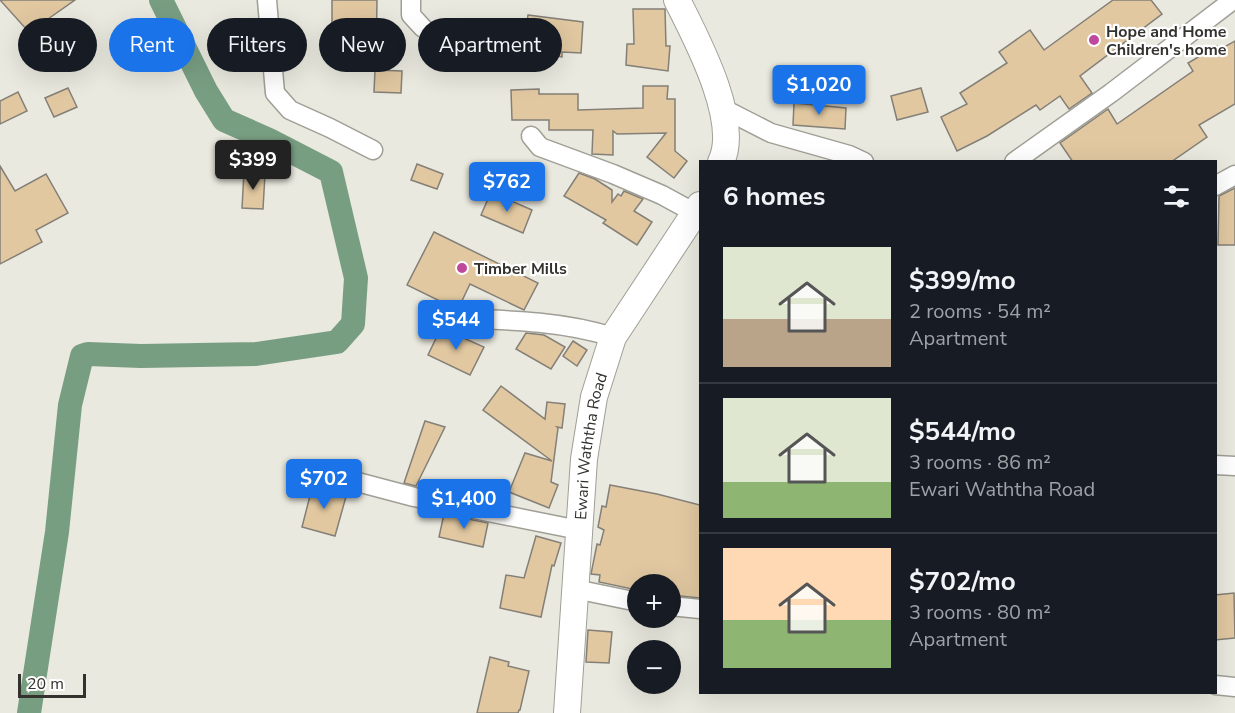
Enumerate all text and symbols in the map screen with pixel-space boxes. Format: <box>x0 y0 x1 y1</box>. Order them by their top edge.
chip: Buy <box>18 18 97 72</box>
chip: Rent <box>109 18 195 72</box>
chip: Filters <box>207 18 307 72</box>
chip: New <box>319 18 406 72</box>
chip: Apartment <box>418 18 562 72</box>
place label: Hope and Home Children's home <box>1106 21 1227 61</box>
marker: Hope and Home Children's home <box>1087 33 1101 47</box>
pin: $1,020 <box>770 65 868 116</box>
text: $1,020 <box>787 71 851 98</box>
pin: $399 <box>217 140 289 191</box>
text: $399 <box>229 146 277 173</box>
pin: $762 <box>471 162 543 213</box>
text: $762 <box>483 168 531 195</box>
text: 6 homes <box>723 179 825 214</box>
icon: filters <box>1160 180 1193 213</box>
place label: Timber Mills <box>474 258 567 280</box>
marker: Timber Mills <box>455 261 469 275</box>
text: $399/mo <box>909 263 1016 298</box>
icon: home <box>771 271 843 343</box>
text: 2 rooms · 54 m² <box>909 298 1051 325</box>
pin: $544 <box>420 300 492 351</box>
text: $544 <box>432 306 480 333</box>
text: Apartment <box>909 325 1007 352</box>
street label: Ewari Waththa Road <box>570 370 613 521</box>
text: $544/mo <box>909 414 1016 449</box>
icon: home <box>771 422 843 494</box>
text: 3 rooms · 86 m² <box>909 449 1051 476</box>
pin: $702 <box>288 459 360 510</box>
text: $702 <box>300 465 348 492</box>
text: Ewari Waththa Road <box>909 476 1095 503</box>
pin: $1,400 <box>415 479 513 530</box>
text: $1,400 <box>432 485 496 512</box>
text: $702/mo <box>909 564 1016 599</box>
icon: home <box>771 572 843 644</box>
map controls <box>627 574 681 694</box>
button: + <box>627 574 681 628</box>
text: 3 rooms · 80 m² <box>909 599 1051 626</box>
text: Apartment <box>909 626 1007 653</box>
button: − <box>627 640 681 694</box>
scale bar <box>18 671 86 698</box>
text: 20 m <box>27 673 64 695</box>

